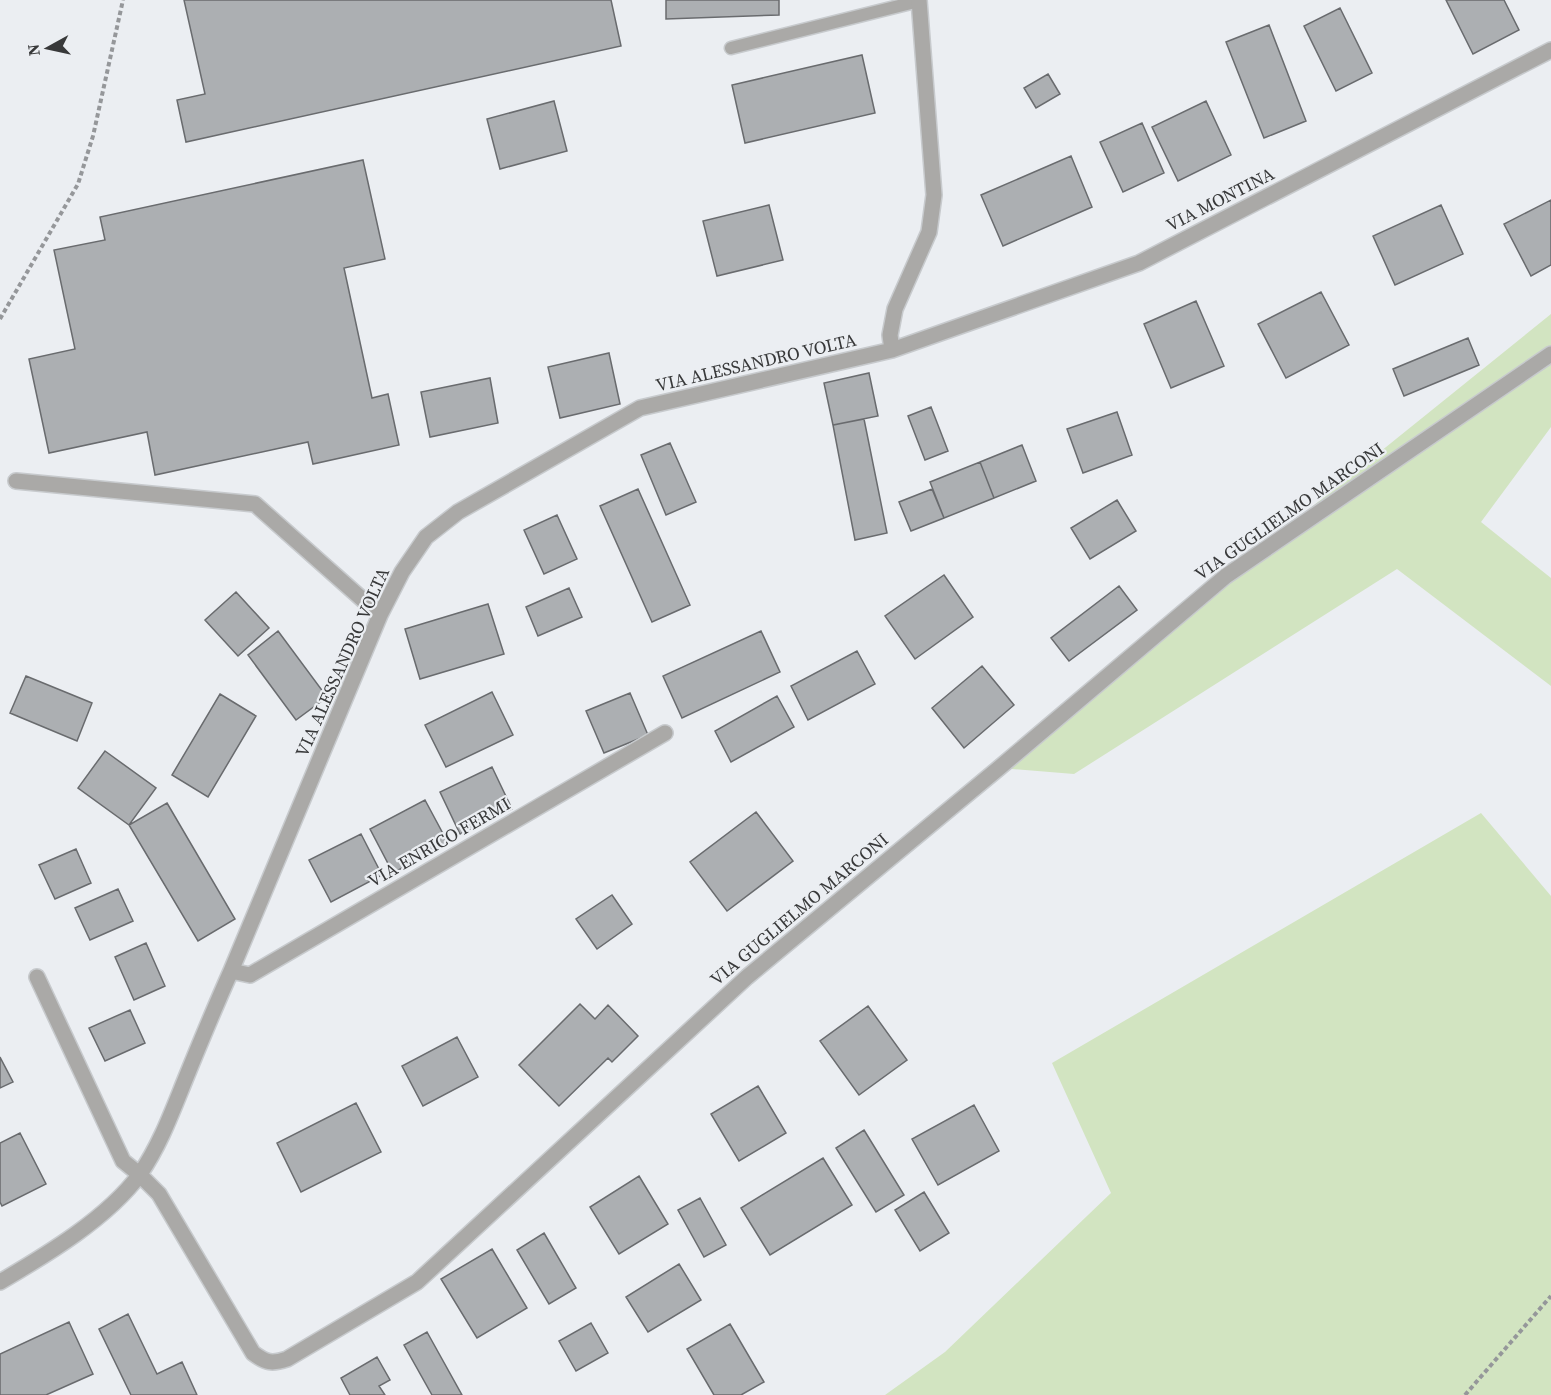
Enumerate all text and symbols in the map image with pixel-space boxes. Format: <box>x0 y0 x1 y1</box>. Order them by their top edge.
north arrow <box>18 18 78 78</box>
text: N <box>21 42 45 57</box>
street label: VIA MONTINA <box>1162 161 1278 237</box>
street label: VIA ALESSANDRO VOLTA <box>653 327 859 397</box>
street label: VIA GUGLIELMO MARCONI <box>1189 436 1389 586</box>
street label: VIA ALESSANDRO VOLTA <box>289 563 395 761</box>
street label: VIA ENRICO FERMI <box>363 791 515 893</box>
street label: VIA GUGLIELMO MARCONI <box>705 827 893 991</box>

